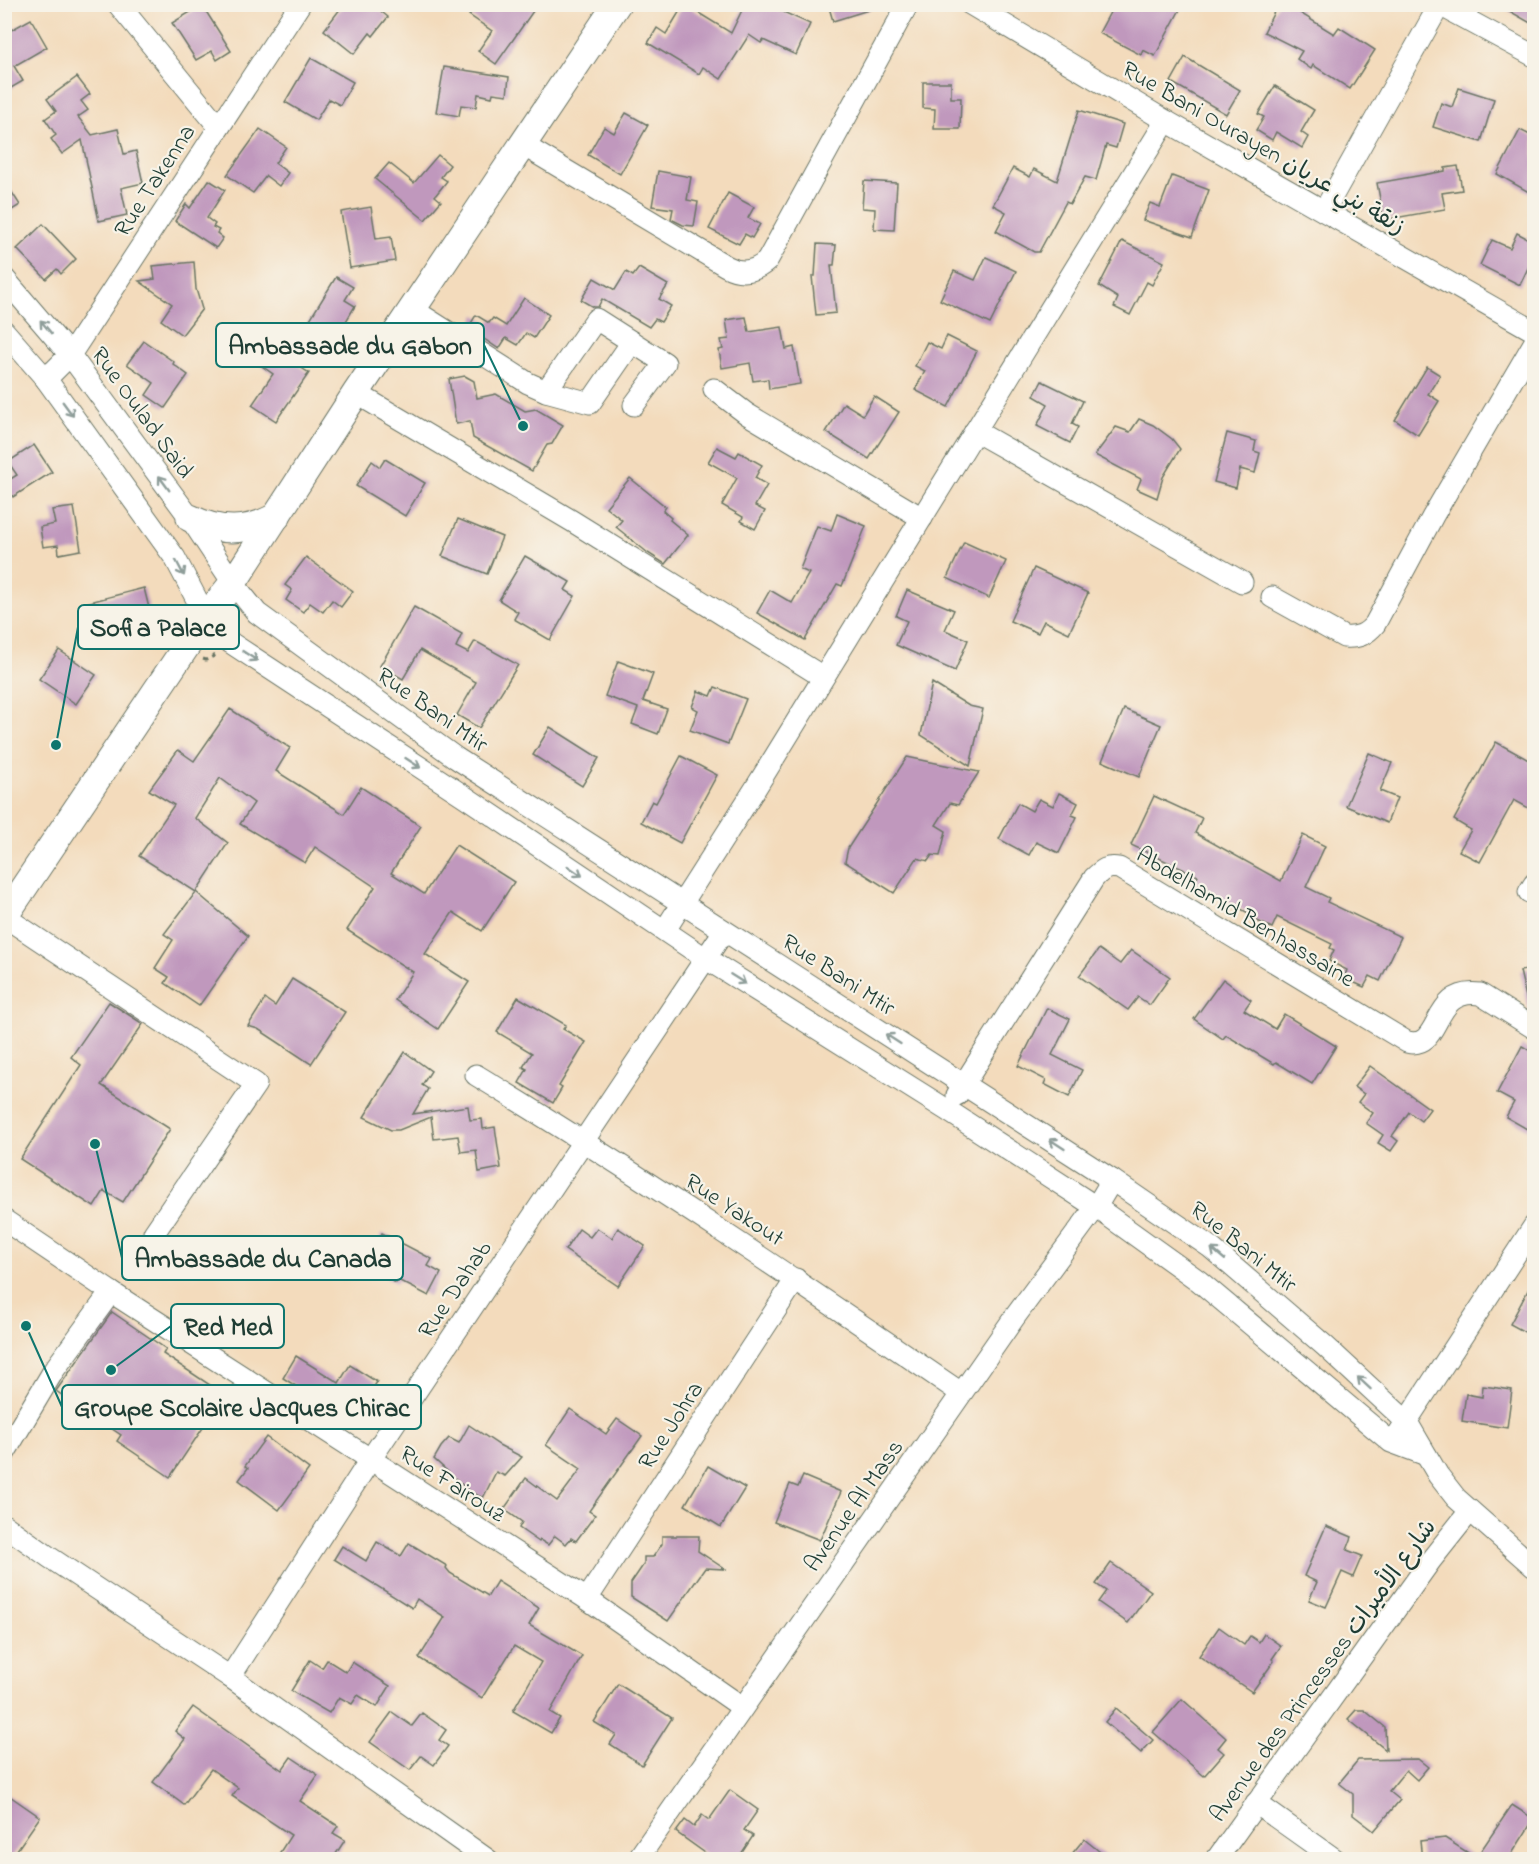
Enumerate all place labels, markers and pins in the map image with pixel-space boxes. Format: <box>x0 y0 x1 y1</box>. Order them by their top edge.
callout: Ambassade du Gabon <box>216 323 484 367</box>
callout: Sofia Palace <box>78 605 239 649</box>
callout: Ambassade du Canada <box>122 1236 403 1280</box>
callout: Red Med <box>171 1304 284 1348</box>
callout: Groupe Scolaire Jacques Chirac <box>62 1385 421 1429</box>

